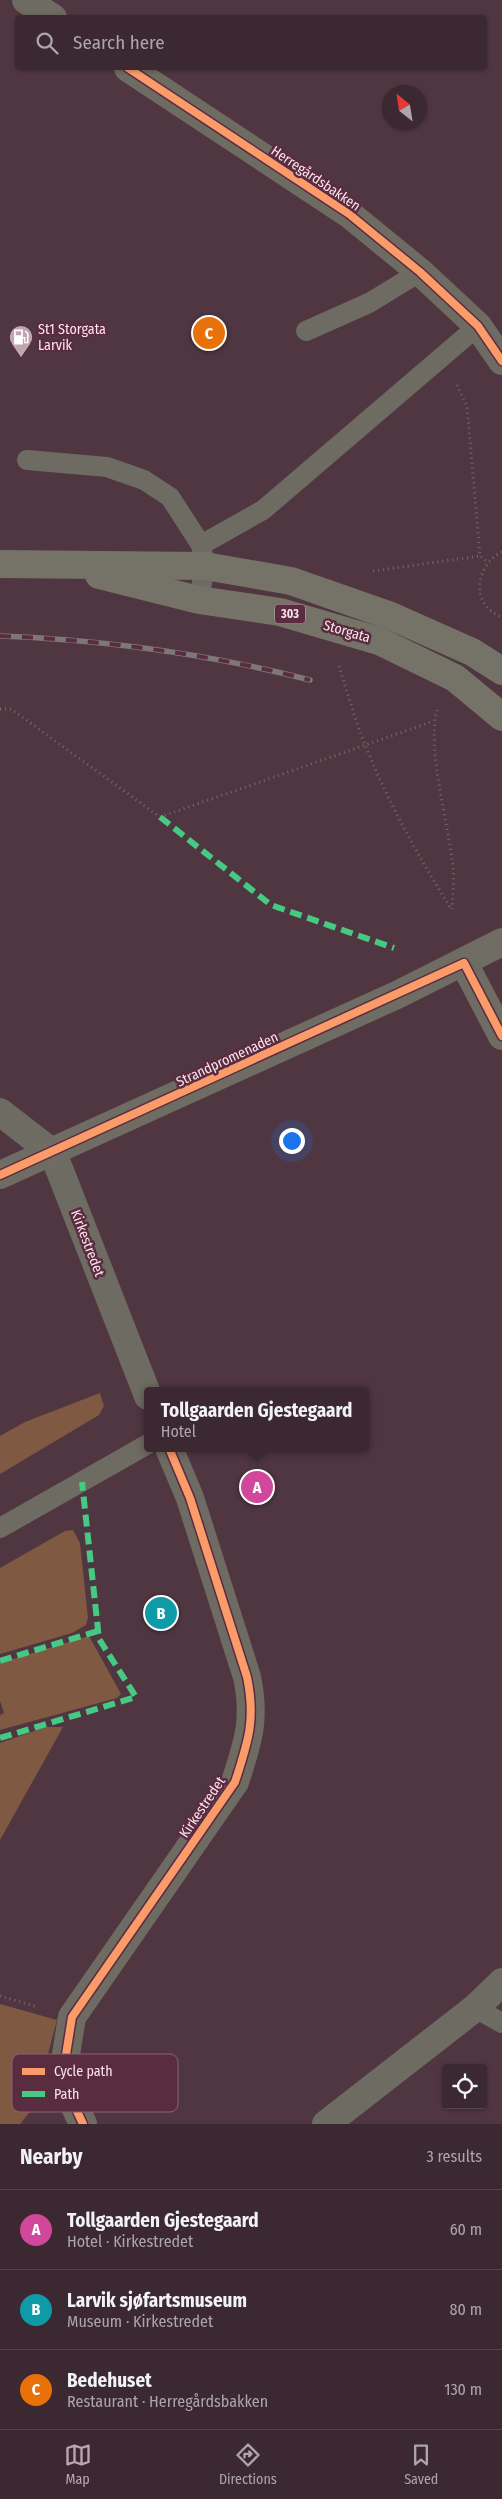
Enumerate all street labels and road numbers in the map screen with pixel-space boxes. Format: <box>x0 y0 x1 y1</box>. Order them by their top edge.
street label: Herregårdsbakken <box>268 142 364 215</box>
road number: 303 <box>275 604 305 624</box>
street label: Storgata <box>322 617 372 646</box>
street label: Strandpromenaden <box>173 1028 281 1091</box>
street label: Kirkestredet <box>67 1207 108 1279</box>
street label: Kirkestredet <box>176 1773 229 1841</box>

